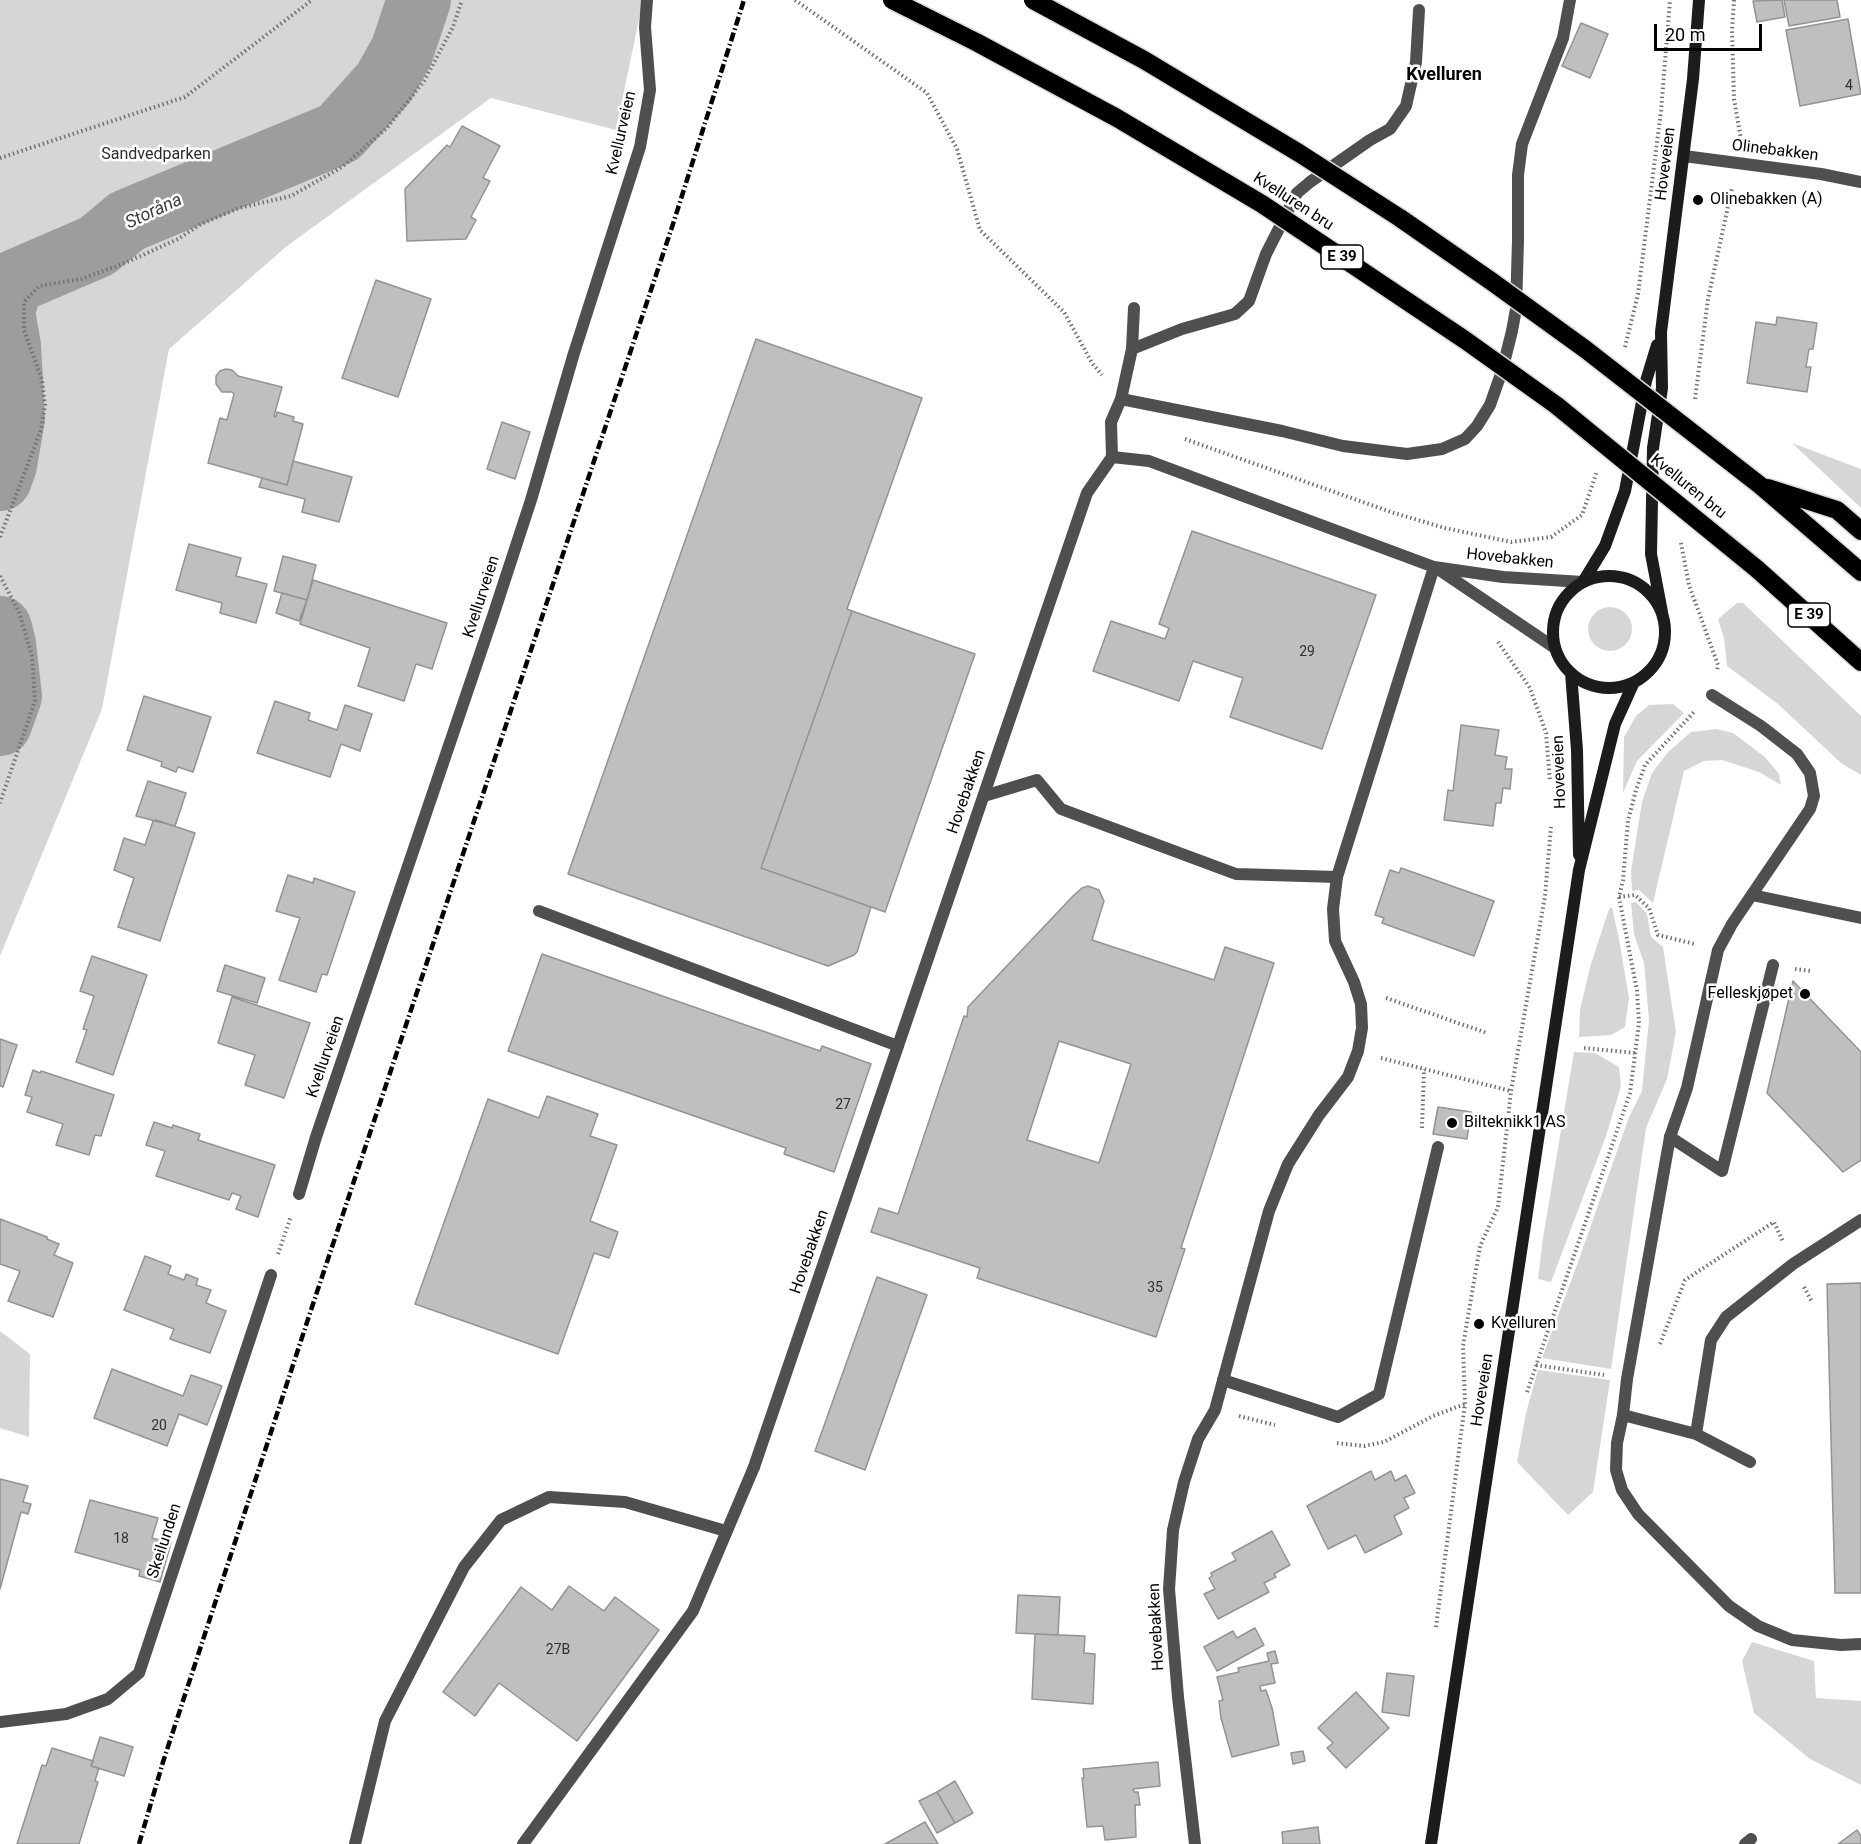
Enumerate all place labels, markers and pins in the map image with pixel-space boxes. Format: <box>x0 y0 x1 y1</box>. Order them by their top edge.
place label: Olinebakken (A) <box>1710 190 1823 210</box>
marker: Olinebakken (A) <box>1691 193 1705 207</box>
place label: Felleskjøpet <box>1708 984 1793 1004</box>
marker: Felleskjøpet <box>1798 987 1812 1001</box>
place label: Bilteknikk1 AS <box>1464 1113 1565 1133</box>
marker: Bilteknikk1 AS <box>1445 1116 1459 1130</box>
place label: Kvelluren <box>1491 1314 1556 1334</box>
marker: Kvelluren <box>1472 1317 1486 1331</box>

